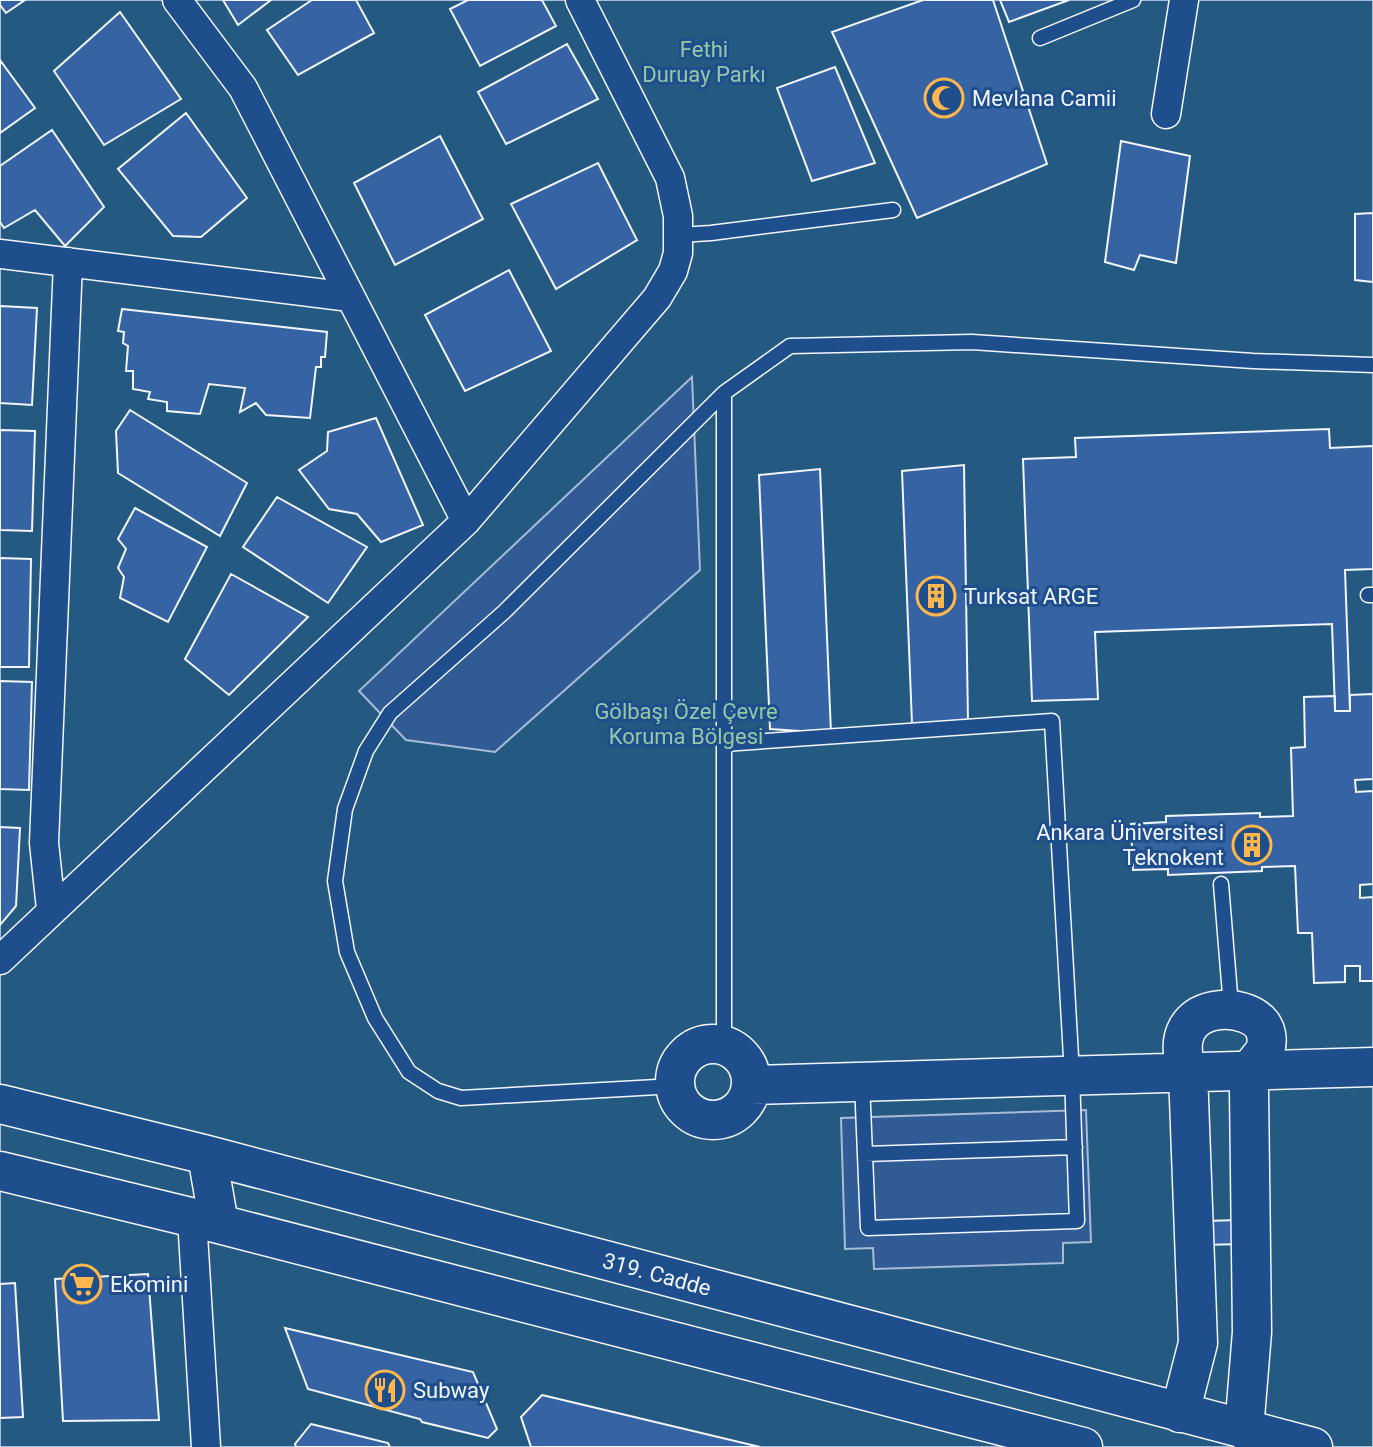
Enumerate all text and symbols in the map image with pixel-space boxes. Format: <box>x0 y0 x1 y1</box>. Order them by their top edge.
park label: Fethi Duruay Parkı <box>642 37 766 87</box>
mosque icon: Mevlana Camii <box>923 77 965 119</box>
place label: Mevlana Camii <box>972 86 1117 111</box>
building icon: Turksat ARGE <box>915 575 957 617</box>
place label: Turksat ARGE <box>964 584 1098 609</box>
park label: Gölbaşı Özel Çevre Koruma Bölgesi <box>594 699 778 749</box>
place label: Ankara Üniversitesi Teknokent <box>1036 820 1224 870</box>
building icon: Ankara Üniversitesi Teknokent <box>1231 824 1273 866</box>
street label: 319. Cadde <box>600 1248 714 1301</box>
supermarket icon: Ekomini <box>61 1263 103 1305</box>
place label: Ekomini <box>110 1272 188 1297</box>
restaurant icon: Subway <box>364 1369 406 1411</box>
place label: Subway <box>413 1378 490 1403</box>

